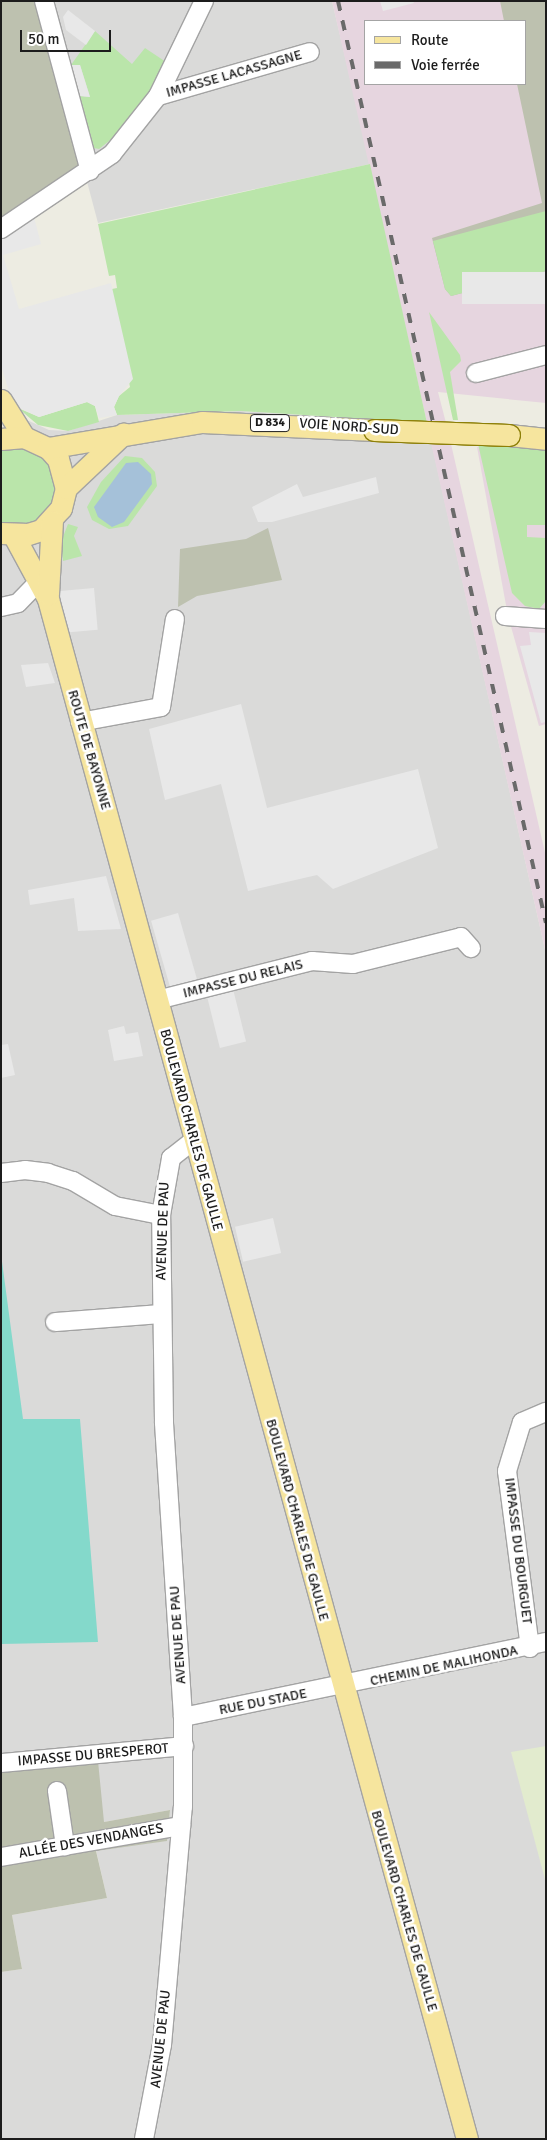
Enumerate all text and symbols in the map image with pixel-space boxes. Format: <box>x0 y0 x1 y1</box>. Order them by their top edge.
scale bar <box>22 20 114 52</box>
legend <box>364 20 527 85</box>
text: 50 m <box>28 30 59 48</box>
text: Route <box>411 31 448 49</box>
street label: IMPASSE LACASSAGNE <box>164 47 304 101</box>
text: Voie ferrée <box>411 56 480 74</box>
road number: D 834 <box>249 413 291 432</box>
street label: VOIE NORD-SUD <box>299 415 399 439</box>
street label: ROUTE DE BAYONNE <box>64 688 114 812</box>
street label: IMPASSE DU RELAIS <box>181 956 305 1002</box>
street label: BOULEVARD CHARLES DE GAULLE <box>156 1027 226 1233</box>
street label: AVENUE DE PAU <box>153 1181 173 1281</box>
street label: BOULEVARD CHARLES DE GAULLE <box>262 1417 332 1623</box>
street label: IMPASSE DU BOURGUET <box>501 1477 535 1625</box>
street label: AVENUE DE PAU <box>166 1585 190 1685</box>
street label: CHEMIN DE MALIHONDA <box>369 1642 519 1690</box>
street label: RUE DU STADE <box>218 1685 308 1719</box>
street label: IMPASSE DU BRESPEROT <box>17 1740 169 1770</box>
street label: BOULEVARD CHARLES DE GAULLE <box>367 1809 441 2013</box>
street label: ALLÉE DES VENDANGES <box>17 1820 165 1862</box>
street label: AVENUE DE PAU <box>147 1989 175 2089</box>

